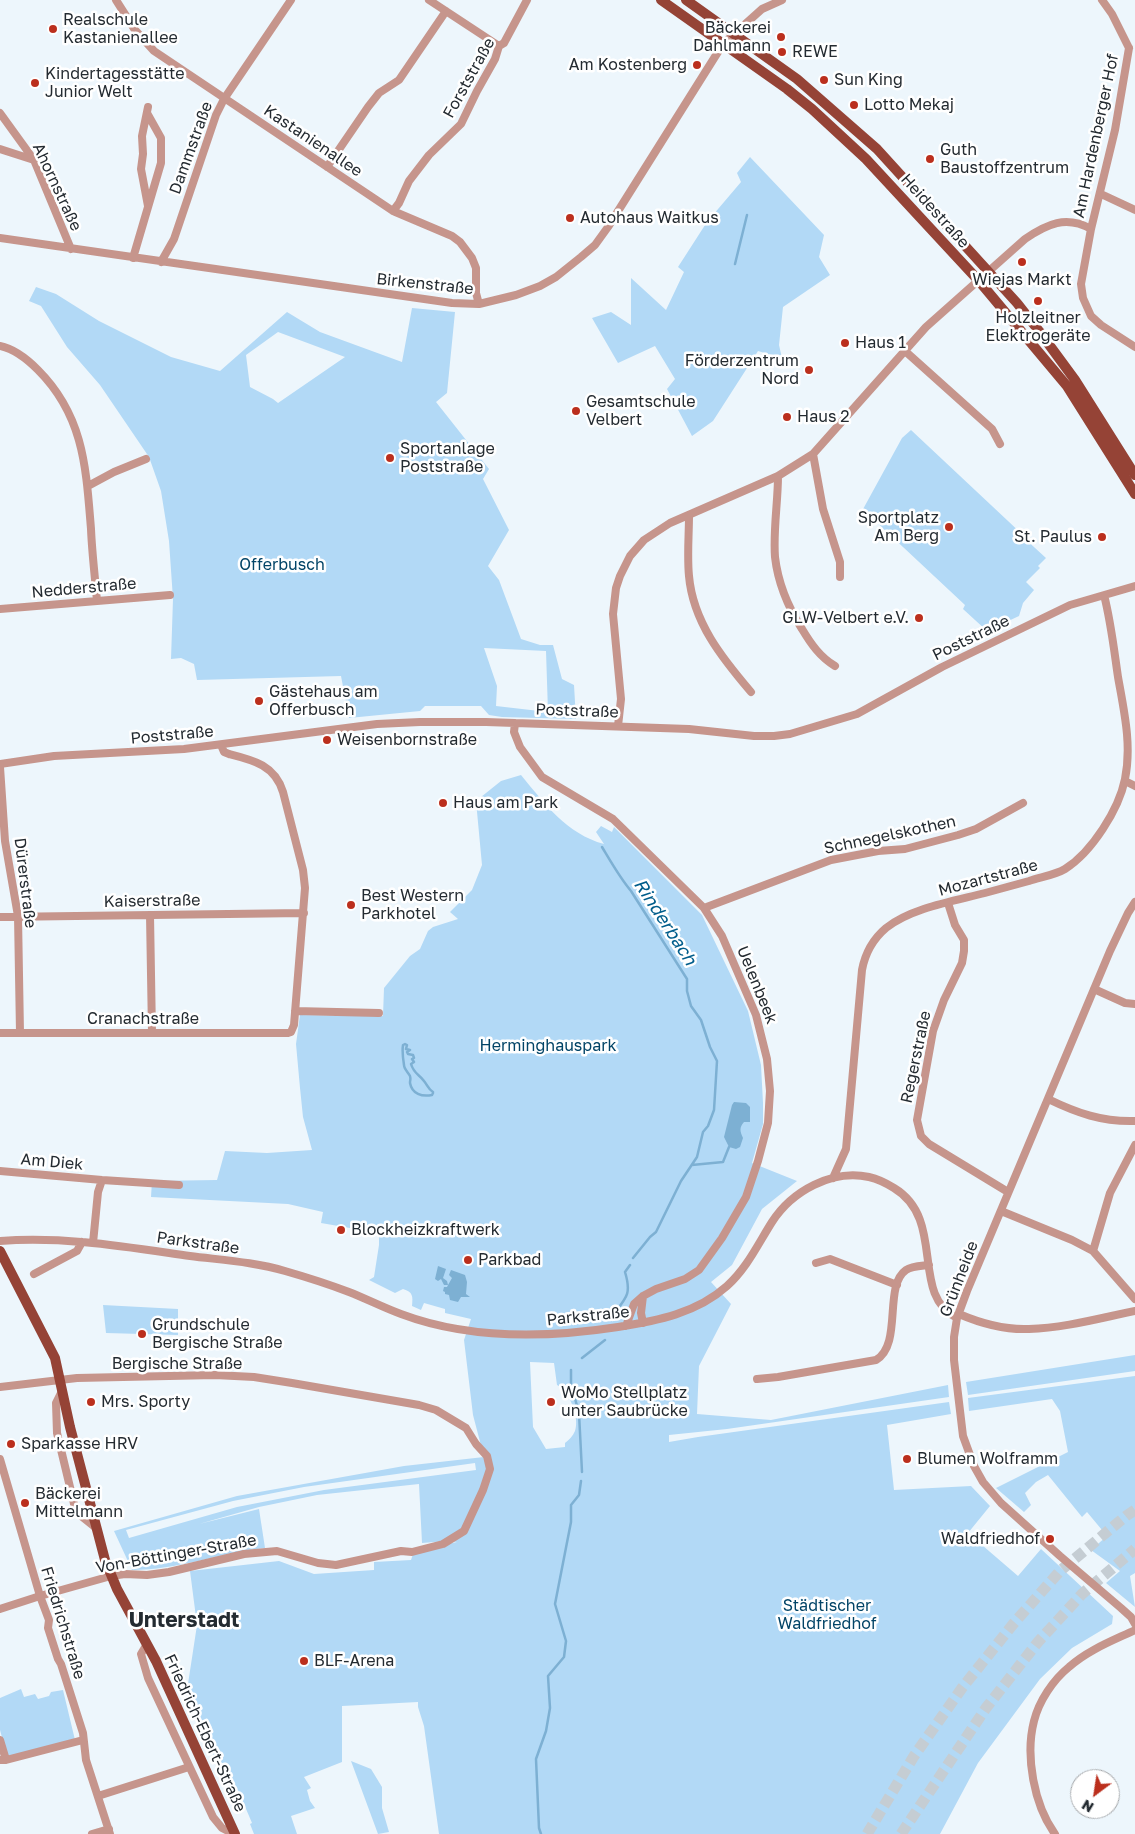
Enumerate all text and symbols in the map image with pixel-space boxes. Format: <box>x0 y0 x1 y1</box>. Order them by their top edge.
place label: Realschule Kastanienallee <box>63 10 178 48</box>
place label: Bäckerei Dahlmann <box>693 18 771 56</box>
marker: Realschule Kastanienallee <box>47 23 59 35</box>
marker: Bäckerei Dahlmann <box>775 31 787 43</box>
street label: Forststraße <box>439 35 499 121</box>
place label: REWE <box>792 42 838 62</box>
marker: REWE <box>776 46 788 58</box>
street label: Am Hardenberger Hof <box>1069 52 1123 220</box>
place label: Am Kostenberg <box>569 55 687 75</box>
marker: Am Kostenberg <box>691 59 703 71</box>
place label: Kindertagesstätte Junior Welt <box>45 64 185 102</box>
place label: Sun King <box>834 70 903 90</box>
marker: Sun King <box>818 74 830 86</box>
marker: Kindertagesstätte Junior Welt <box>29 77 41 89</box>
place label: Lotto Mekaj <box>864 95 954 115</box>
street label: Dammstraße <box>165 99 217 197</box>
marker: Lotto Mekaj <box>848 99 860 111</box>
street label: Kastanienallee <box>260 101 366 181</box>
street label: Ahornstraße <box>28 140 86 234</box>
place label: Guth Baustoffzentrum <box>940 140 1069 178</box>
marker: Guth Baustoffzentrum <box>924 153 936 165</box>
street label: Heidestraße <box>897 170 973 252</box>
place label: Autohaus Waitkus <box>580 208 719 228</box>
marker: Autohaus Waitkus <box>564 212 576 224</box>
marker: Wiejas Markt <box>1016 256 1028 268</box>
street label: Birkenstraße <box>375 269 475 299</box>
place label: Wiejas Markt <box>972 270 1072 290</box>
marker: Holzleitner Elektrogeräte <box>1032 295 1044 307</box>
place label: Holzleitner Elektrogeräte <box>985 308 1091 346</box>
place label: Haus 1 <box>855 333 906 353</box>
marker: Haus 1 <box>839 337 851 349</box>
place label: Förderzentrum Nord <box>685 351 799 389</box>
marker: Förderzentrum Nord <box>803 364 815 376</box>
place label: Gesamtschule Velbert <box>586 392 695 430</box>
marker: Gesamtschule Velbert <box>570 405 582 417</box>
place label: Haus 2 <box>797 407 850 427</box>
marker: Haus 2 <box>781 411 793 423</box>
place label: Sportanlage Poststraße <box>400 439 495 477</box>
marker: Sportanlage Poststraße <box>384 452 396 464</box>
place label: Sportplatz Am Berg <box>858 508 939 546</box>
marker: Sportplatz Am Berg <box>943 521 955 533</box>
place label: St. Paulus <box>1014 527 1092 547</box>
marker: St. Paulus <box>1096 531 1108 543</box>
park label: Offerbusch <box>239 555 325 575</box>
street label: Nedderstraße <box>31 574 137 602</box>
place label: GLW-Velbert e.V. <box>782 608 909 628</box>
street label: Poststraße <box>929 611 1013 665</box>
marker: GLW-Velbert e.V. <box>913 612 925 624</box>
place label: Gästehaus am Offerbusch <box>269 682 378 720</box>
marker: Gästehaus am Offerbusch <box>253 695 265 707</box>
street label: Poststraße <box>535 700 619 722</box>
street label: Poststraße <box>130 722 214 748</box>
place label: Weisenbornstraße <box>337 730 477 750</box>
marker: Weisenbornstraße <box>321 734 333 746</box>
place label: Haus am Park <box>453 793 558 813</box>
marker: Haus am Park <box>437 797 449 809</box>
street label: Schnegelskothen <box>822 812 958 858</box>
street label: Dürerstraße <box>10 837 40 929</box>
street label: Mozartstraße <box>936 856 1040 900</box>
water label: Rinderbach <box>629 875 701 969</box>
place label: Best Western Parkhotel <box>361 886 464 924</box>
street label: Kaiserstraße <box>103 891 201 911</box>
marker: Best Western Parkhotel <box>345 899 357 911</box>
street label: Uelenbeek <box>733 943 781 1027</box>
street label: Cranachstraße <box>87 1009 199 1029</box>
street label: Regerstraße <box>897 1009 935 1105</box>
park label: Herminghauspark <box>479 1036 617 1056</box>
street label: Am Diek <box>20 1150 84 1174</box>
place label: Blockheizkraftwerk <box>351 1220 500 1240</box>
marker: Blockheizkraftwerk <box>335 1224 347 1236</box>
street label: Parkstraße <box>155 1228 241 1258</box>
street label: Grünheide <box>936 1238 982 1320</box>
place label: Parkbad <box>478 1250 541 1270</box>
marker: Parkbad <box>462 1254 474 1266</box>
street label: Parkstraße <box>546 1302 630 1330</box>
place label: Grundschule Bergische Straße <box>152 1315 283 1353</box>
marker: Grundschule Bergische Straße <box>136 1328 148 1340</box>
street label: Bergische Straße <box>112 1354 242 1374</box>
place label: WoMo Stellplatz unter Saubrücke <box>561 1383 688 1421</box>
place label: Mrs. Sporty <box>101 1392 190 1412</box>
marker: Mrs. Sporty <box>85 1396 97 1408</box>
marker: WoMo Stellplatz unter Saubrücke <box>545 1396 557 1408</box>
place label: Sparkasse HRV <box>21 1434 138 1454</box>
marker: Sparkasse HRV <box>5 1438 17 1450</box>
place label: Blumen Wolframm <box>917 1449 1058 1469</box>
marker: Blumen Wolframm <box>901 1453 913 1465</box>
place label: Bäckerei Mittelmann <box>35 1484 123 1522</box>
marker: Bäckerei Mittelmann <box>19 1497 31 1509</box>
place label: Waldfriedhof <box>941 1529 1040 1549</box>
street label: Von-Böttinger-Straße <box>94 1530 258 1578</box>
marker: Waldfriedhof <box>1044 1533 1056 1545</box>
street label: Friedrichstraße <box>37 1564 89 1682</box>
park label: Städtischer Waldfriedhof <box>777 1596 877 1634</box>
district label: Unterstadt <box>129 1607 239 1633</box>
street label: Friedrich-Ebert-Straße <box>160 1651 250 1815</box>
place label: BLF-Arena <box>314 1651 394 1671</box>
marker: BLF-Arena <box>298 1655 310 1667</box>
north arrow <box>1070 1769 1120 1819</box>
text: N <box>1079 1796 1096 1816</box>

